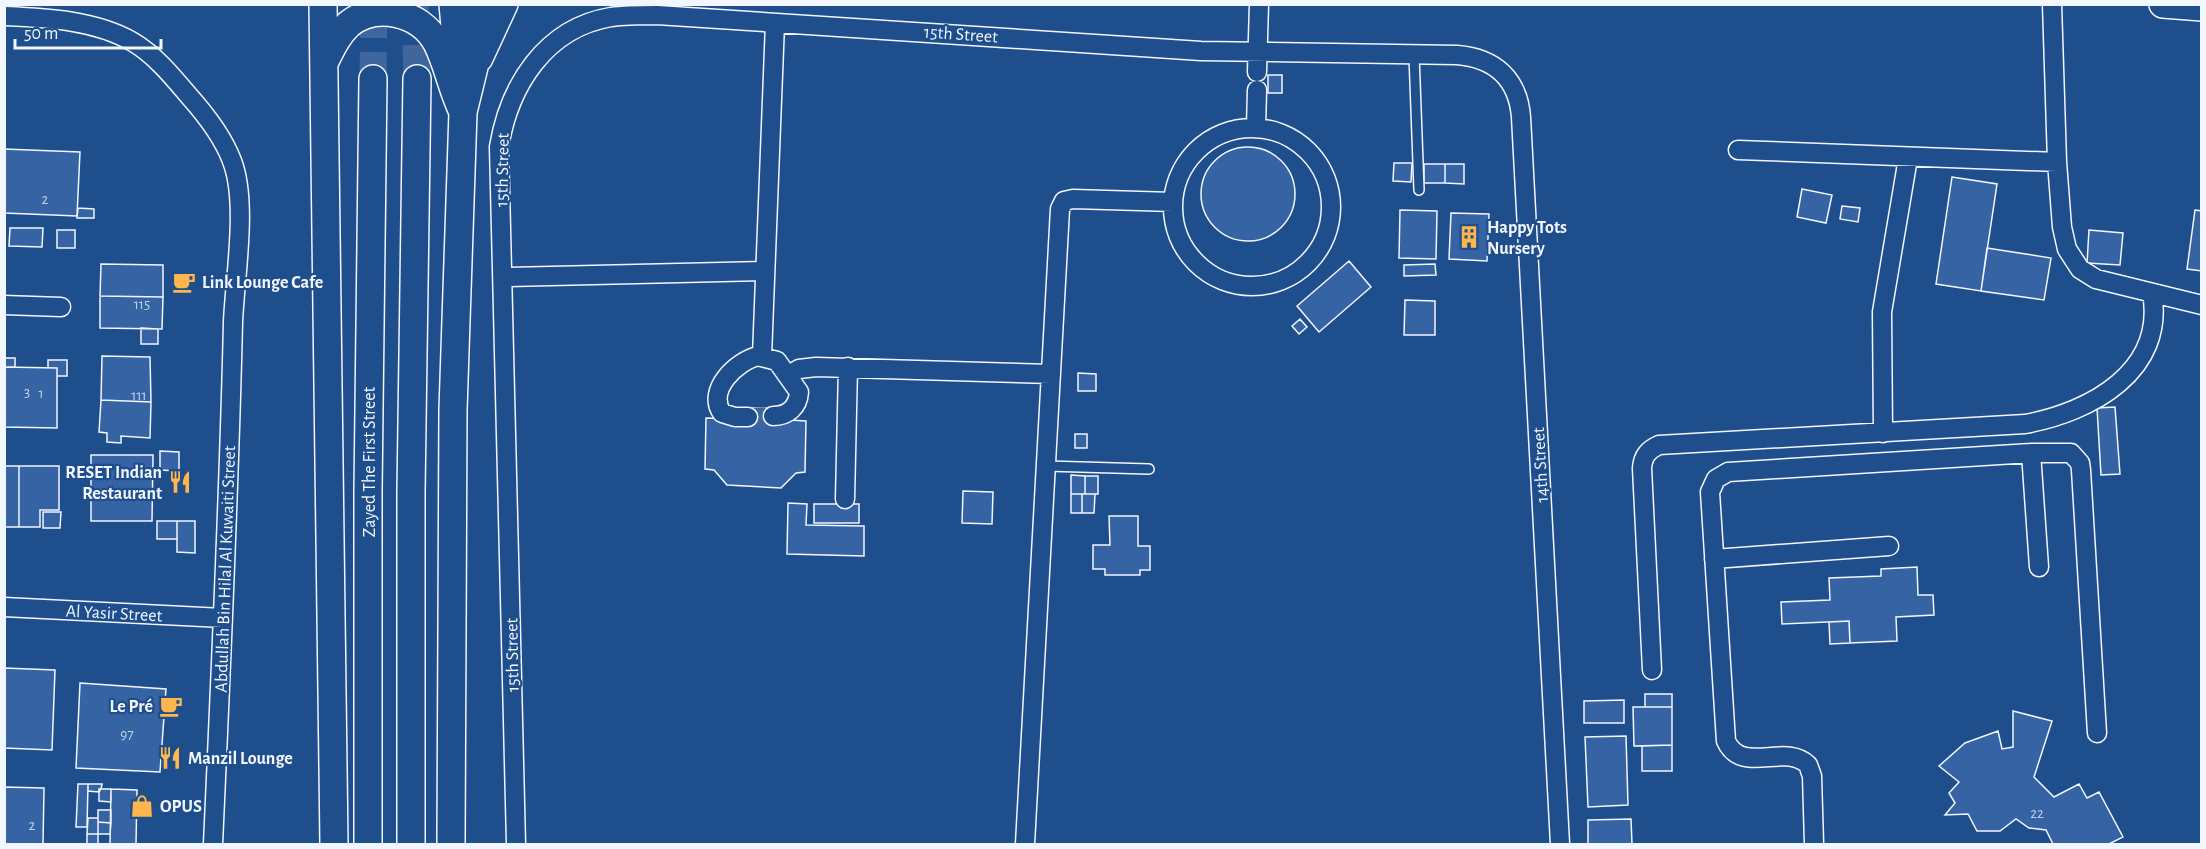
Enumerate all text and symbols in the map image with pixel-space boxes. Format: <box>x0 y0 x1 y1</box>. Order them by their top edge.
scale bar <box>15 12 160 50</box>
street label: 15th Street <box>923 23 999 47</box>
text: 50 m <box>24 25 58 43</box>
street label: 15th Street <box>493 133 513 207</box>
house number: 2 <box>42 192 49 207</box>
place label: Happy Tots Nursery <box>1487 219 1567 258</box>
building icon: Happy Tots Nursery <box>1456 224 1482 250</box>
cafe icon: Link Lounge Cafe <box>171 269 197 295</box>
place label: Link Lounge Cafe <box>202 274 323 292</box>
house number: 115 <box>134 297 150 312</box>
house number: 3 <box>24 385 30 400</box>
house number: 1 <box>38 386 44 401</box>
street label: Zayed The First Street <box>361 386 379 537</box>
house number: 111 <box>131 388 147 403</box>
street label: 14th Street <box>1530 427 1552 503</box>
street label: Abdullah Bin Hilal Al Kuwaiti Street <box>213 445 239 693</box>
place label: RESET Indian Restaurant <box>65 464 162 503</box>
restaurant icon: RESET Indian Restaurant <box>167 469 193 495</box>
street label: Al Yasir Street <box>65 602 163 626</box>
street label: 15th Street <box>503 617 523 692</box>
cafe icon: Le Pré <box>158 693 184 719</box>
place label: Le Pré <box>110 698 153 716</box>
house number: 97 <box>120 727 134 742</box>
restaurant icon: Manzil Lounge <box>157 745 183 771</box>
place label: Manzil Lounge <box>188 750 293 768</box>
shop icon: OPUS <box>129 793 155 819</box>
place label: OPUS <box>160 798 202 816</box>
house number: 22 <box>2030 806 2044 821</box>
house number: 2 <box>29 818 36 833</box>

